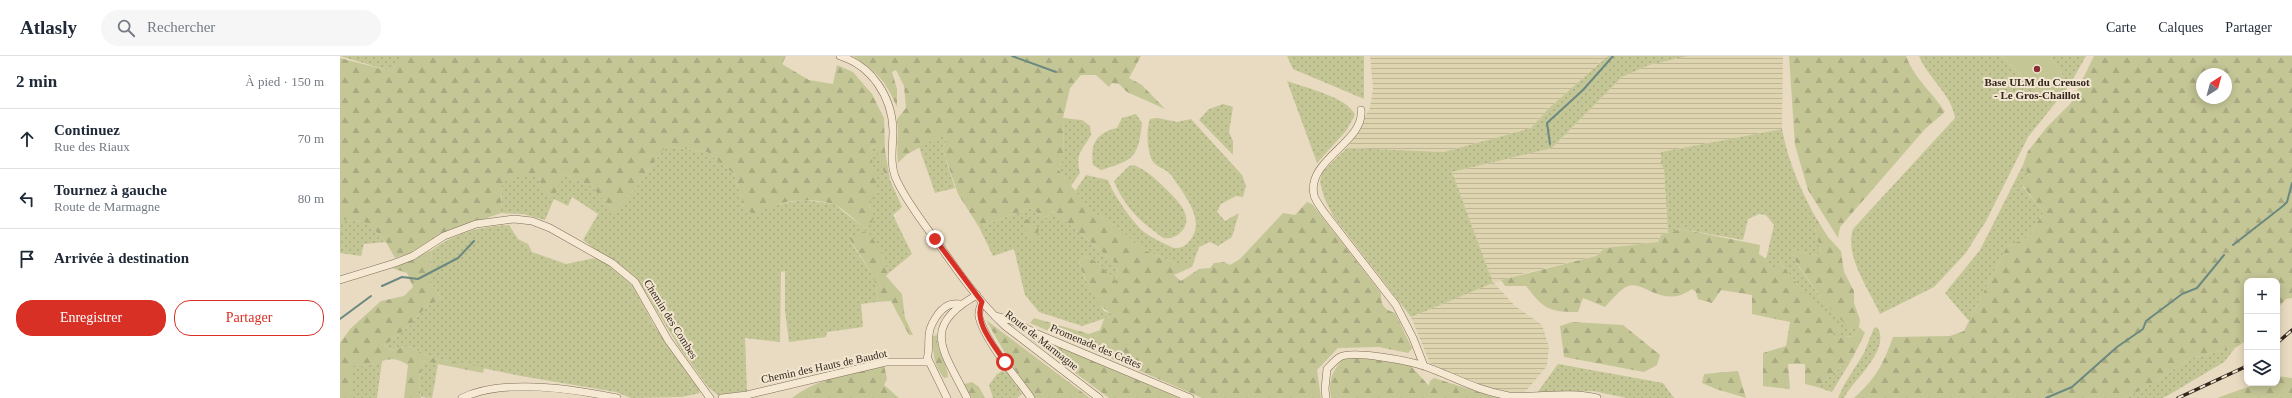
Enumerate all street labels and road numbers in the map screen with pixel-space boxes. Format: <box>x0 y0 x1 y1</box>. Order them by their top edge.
street label: Chemin des Combes <box>642 277 700 361</box>
street label: Route de Marmagne <box>1003 308 1081 372</box>
street label: Promenade des Crêtes <box>1049 321 1143 371</box>
street label: Chemin des Hauts de Baudot <box>760 347 888 385</box>

